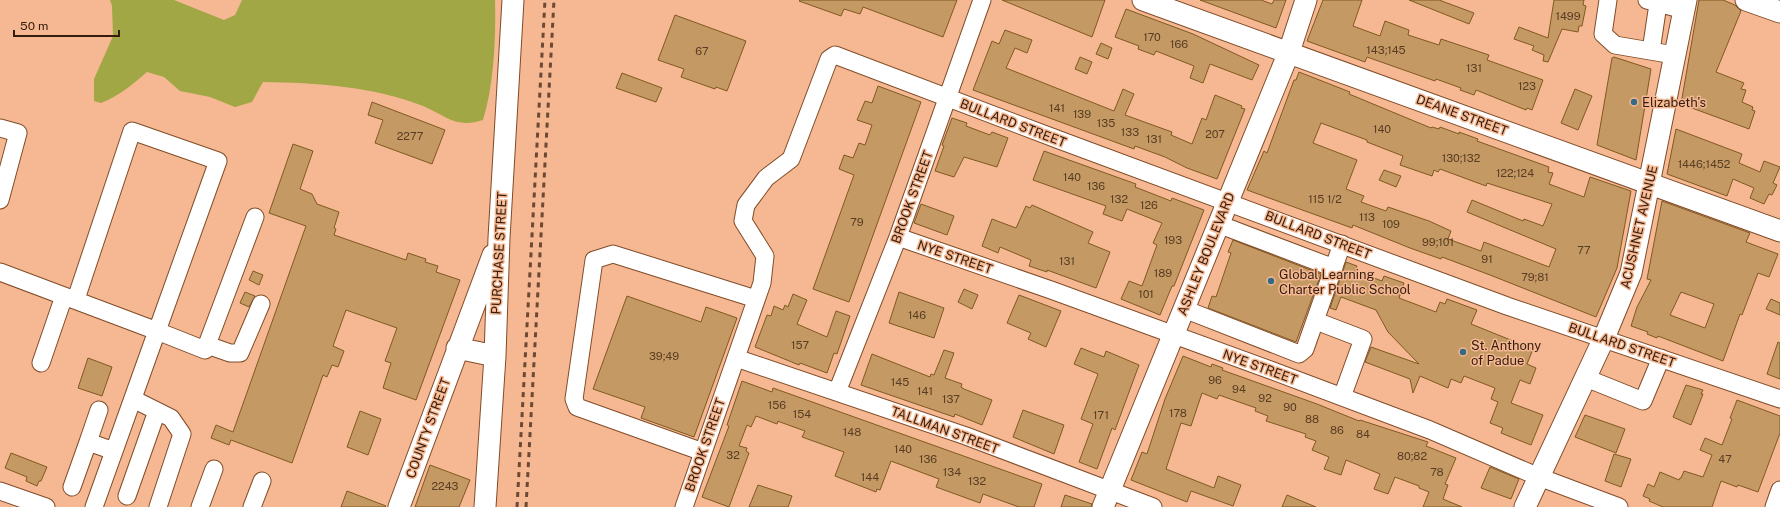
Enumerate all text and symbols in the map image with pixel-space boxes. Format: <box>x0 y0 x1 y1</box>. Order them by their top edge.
house number: 1499 <box>1555 10 1581 22</box>
scale bar <box>14 12 119 38</box>
text: 50 m <box>20 19 48 33</box>
house number: 170 <box>1143 31 1161 43</box>
house number: 166 <box>1170 38 1188 50</box>
house number: 143;145 <box>1366 44 1406 56</box>
house number: 67 <box>695 45 709 57</box>
house number: 131 <box>1466 62 1482 74</box>
house number: 123 <box>1518 80 1536 92</box>
street label: DEANE STREET <box>1414 91 1510 139</box>
place label: Elizabeth's <box>1642 95 1706 110</box>
street label: BULLARD STREET <box>958 96 1068 150</box>
marker: Elizabeth's <box>1629 97 1639 107</box>
house number: 141 <box>1049 102 1065 114</box>
house number: 139 <box>1073 108 1091 120</box>
house number: 135 <box>1097 117 1115 129</box>
house number: 140 <box>1373 123 1391 135</box>
house number: 133 <box>1121 126 1139 138</box>
house number: 207 <box>1205 128 1225 140</box>
house number: 2277 <box>397 130 424 142</box>
house number: 131 <box>1146 133 1162 145</box>
street label: BROOK STREET <box>888 148 936 245</box>
house number: 130;132 <box>1442 152 1481 164</box>
house number: 1446;1452 <box>1678 158 1731 170</box>
street label: ACUSHNET AVENUE <box>1618 164 1660 290</box>
house number: 122;124 <box>1496 167 1534 179</box>
house number: 140 <box>1063 171 1081 183</box>
house number: 136 <box>1087 180 1105 192</box>
street label: ASHLEY BOULEVARD <box>1174 190 1238 318</box>
street label: PURCHASE STREET <box>488 191 510 315</box>
house number: 132 <box>1110 193 1128 205</box>
house number: 115 1/2 <box>1308 193 1342 205</box>
house number: 126 <box>1140 199 1158 211</box>
street label: BULLARD STREET <box>1263 208 1373 262</box>
house number: 113 <box>1359 211 1375 223</box>
house number: 79 <box>850 216 864 228</box>
house number: 109 <box>1382 218 1400 230</box>
house number: 193 <box>1164 234 1182 246</box>
house number: 99;101 <box>1422 236 1454 248</box>
street label: NYE STREET <box>916 237 995 277</box>
house number: 77 <box>1577 244 1591 256</box>
house number: 91 <box>1481 253 1493 265</box>
house number: 131 <box>1059 255 1075 267</box>
house number: 189 <box>1154 267 1172 279</box>
place label: Global Learning Charter Public School <box>1279 267 1411 297</box>
house number: 79;81 <box>1521 271 1549 283</box>
marker: Global Learning Charter Public School <box>1266 276 1276 286</box>
house number: 101 <box>1138 288 1154 300</box>
house number: 146 <box>908 309 926 321</box>
street label: BULLARD STREET <box>1566 320 1678 370</box>
place label: St. Anthony of Padue <box>1471 338 1541 368</box>
house number: 157 <box>791 339 809 351</box>
street label: NYE STREET <box>1221 347 1300 387</box>
marker: St. Anthony of Padue <box>1458 347 1468 357</box>
house number: 39;49 <box>649 350 679 362</box>
house number: 96 <box>1208 374 1222 386</box>
street label: COUNTY STREET <box>403 376 453 480</box>
house number: 145 <box>891 376 909 388</box>
house number: 94 <box>1232 383 1246 395</box>
house number: 141 <box>917 385 933 397</box>
house number: 92 <box>1258 392 1272 404</box>
house number: 137 <box>942 393 960 405</box>
street label: BROOK STREET <box>682 396 728 494</box>
house number: 156 <box>768 399 786 411</box>
house number: 90 <box>1283 401 1297 413</box>
street label: TALLMAN STREET <box>889 404 1001 457</box>
house number: 178 <box>1169 407 1187 419</box>
house number: 154 <box>793 408 811 420</box>
house number: 171 <box>1093 409 1109 421</box>
house number: 88 <box>1305 413 1319 425</box>
house number: 86 <box>1330 424 1344 436</box>
house number: 148 <box>843 426 861 438</box>
house number: 84 <box>1356 428 1370 440</box>
house number: 140 <box>894 443 912 455</box>
house number: 32 <box>726 449 740 461</box>
house number: 80;82 <box>1397 450 1427 462</box>
house number: 136 <box>919 453 937 465</box>
house number: 47 <box>1718 453 1732 465</box>
house number: 134 <box>943 466 961 478</box>
house number: 78 <box>1430 466 1444 478</box>
house number: 144 <box>861 471 879 483</box>
house number: 132 <box>968 475 986 487</box>
house number: 2243 <box>432 480 459 492</box>

